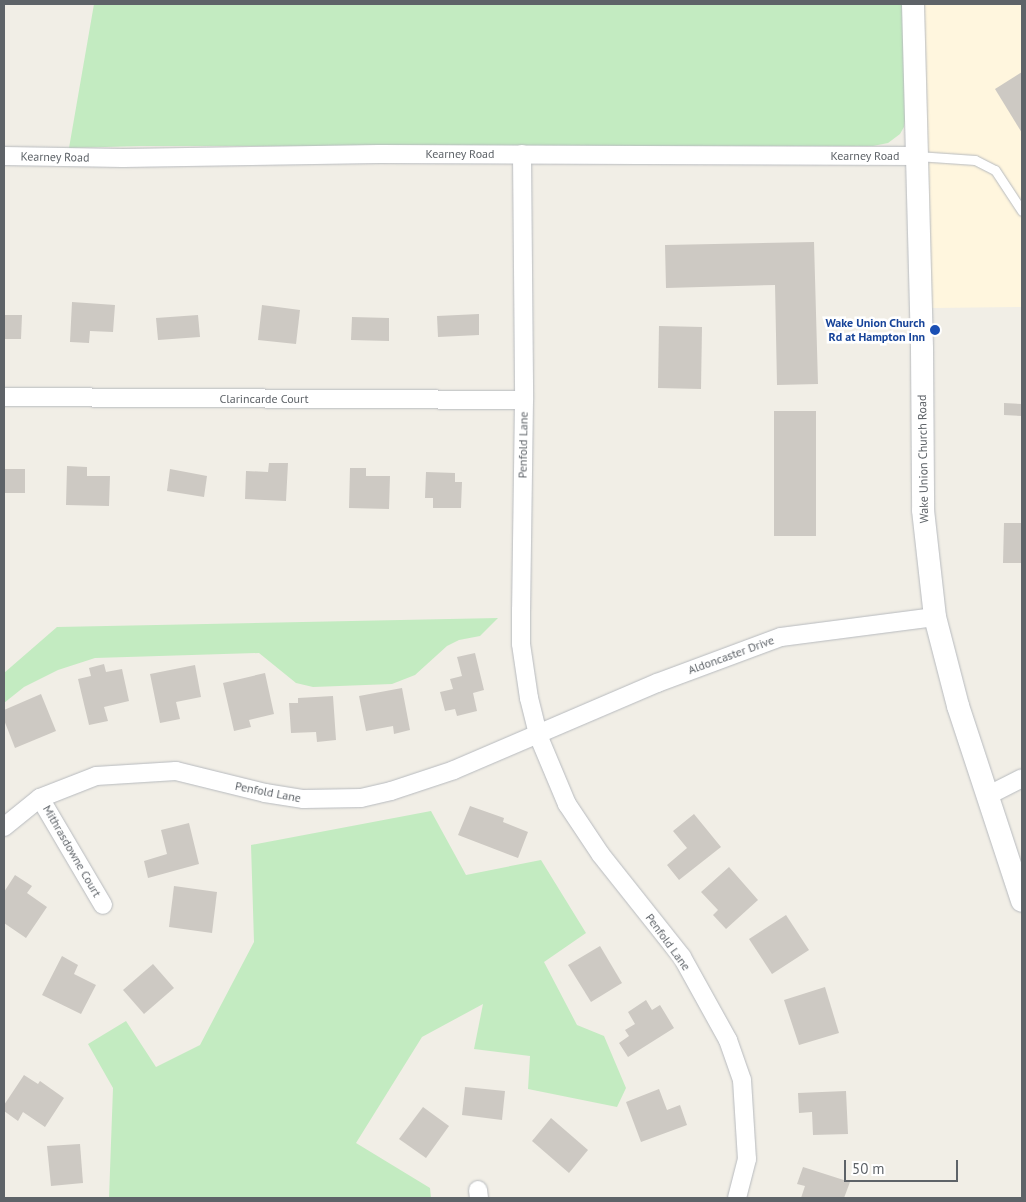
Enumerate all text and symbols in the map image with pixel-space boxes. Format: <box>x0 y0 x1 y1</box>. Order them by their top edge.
street label: Kearney Road <box>425 147 495 161</box>
street label: Kearney Road <box>20 149 90 165</box>
street label: Kearney Road <box>830 149 900 163</box>
place label: Wake Union Church Rd at Hampton Inn <box>825 316 925 344</box>
marker: Wake Union Church Rd at Hampton Inn <box>929 324 941 336</box>
street label: Clarincarde Court <box>219 392 309 406</box>
street label: Wake Union Church Road <box>915 395 931 523</box>
street label: Penfold Lane <box>515 411 531 479</box>
street label: Aldoncaster Drive <box>686 633 776 677</box>
street label: Penfold Lane <box>234 779 302 805</box>
street label: Mithrasdowne Court <box>40 802 104 900</box>
street label: Penfold Lane <box>643 911 693 973</box>
scale bar <box>846 1150 960 1182</box>
text: 50 m <box>852 1159 885 1178</box>

